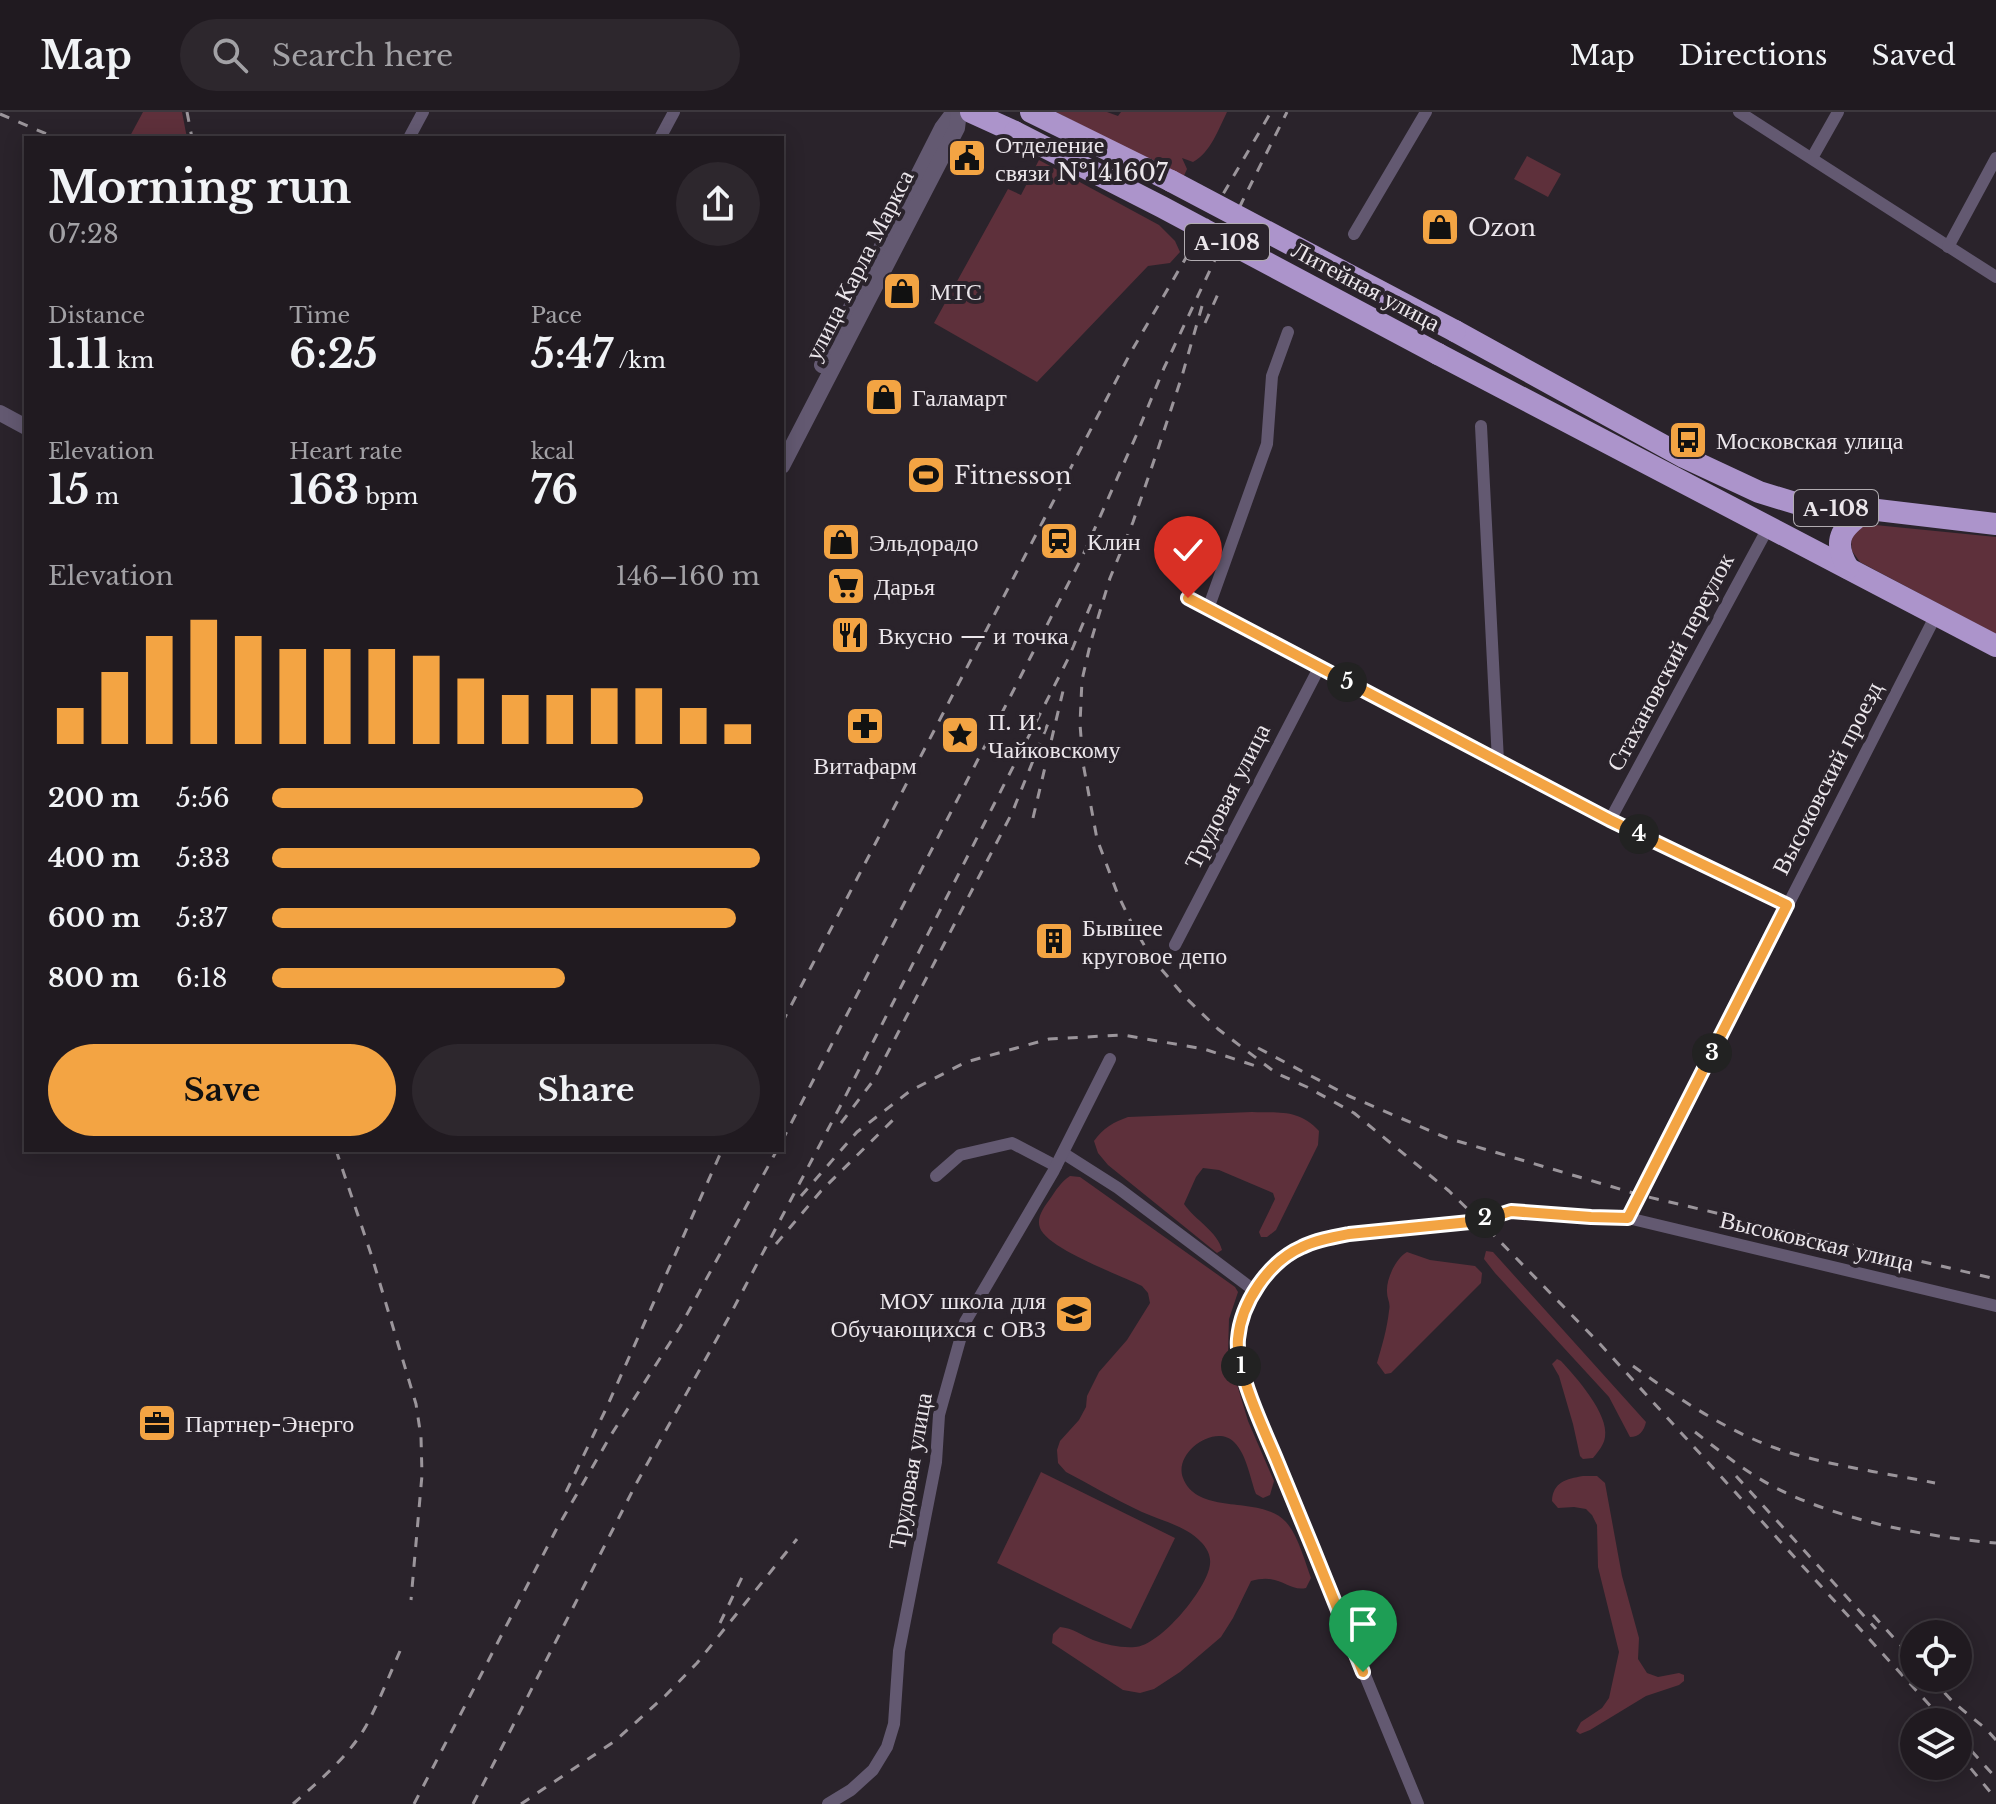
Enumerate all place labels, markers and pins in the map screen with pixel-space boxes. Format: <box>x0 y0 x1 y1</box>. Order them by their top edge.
place label: Отделение связи №141607 <box>995 130 1169 187</box>
public building icon: Отделение связи №141607 <box>946 137 988 179</box>
shop icon: Ozon <box>1419 206 1461 248</box>
place label: Ozon <box>1468 213 1536 242</box>
shop icon: МТС <box>881 270 923 312</box>
place label: МТС <box>930 277 982 306</box>
shop icon: Галамарт <box>863 376 905 418</box>
place label: Галамарт <box>912 383 1007 412</box>
bus stop icon: Московская улица <box>1667 419 1709 461</box>
place label: Московская улица <box>1716 426 1904 455</box>
sports icon: Fitnesson <box>905 454 947 496</box>
place label: Fitnesson <box>954 461 1072 490</box>
pin <box>1154 516 1222 598</box>
station icon: Клин <box>1038 520 1080 562</box>
shop icon: Эльдорадо <box>820 521 862 563</box>
place label: Клин <box>1087 527 1141 556</box>
place label: Эльдорадо <box>869 528 979 557</box>
supermarket icon: Дарья <box>825 565 867 607</box>
place label: Дарья <box>874 572 935 601</box>
restaurant icon: Вкусно — и точка <box>829 614 871 656</box>
place label: Вкусно — и точка <box>878 621 1069 650</box>
pin: 5 <box>1327 662 1367 702</box>
pharmacy icon: Витафарм <box>844 705 886 747</box>
place label: П. И. Чайковскому <box>988 707 1121 764</box>
place icon: П. И. Чайковскому <box>939 714 981 756</box>
place label: Витафарм <box>813 751 917 780</box>
pin: 4 <box>1619 814 1659 854</box>
place label: Бывшее круговое депо <box>1082 913 1227 970</box>
building icon: Бывшее круговое депо <box>1033 920 1075 962</box>
pin: 3 <box>1692 1033 1732 1073</box>
pin: 2 <box>1465 1198 1505 1238</box>
place label: МОУ школа для Обучающихся с ОВЗ <box>831 1286 1046 1343</box>
school or university icon: МОУ школа для Обучающихся с ОВЗ <box>1053 1293 1095 1335</box>
pin: 1 <box>1221 1346 1261 1386</box>
office icon: Партнер-Энерго <box>136 1402 178 1444</box>
place label: Партнер-Энерго <box>185 1409 354 1438</box>
pin <box>1329 1590 1397 1672</box>

